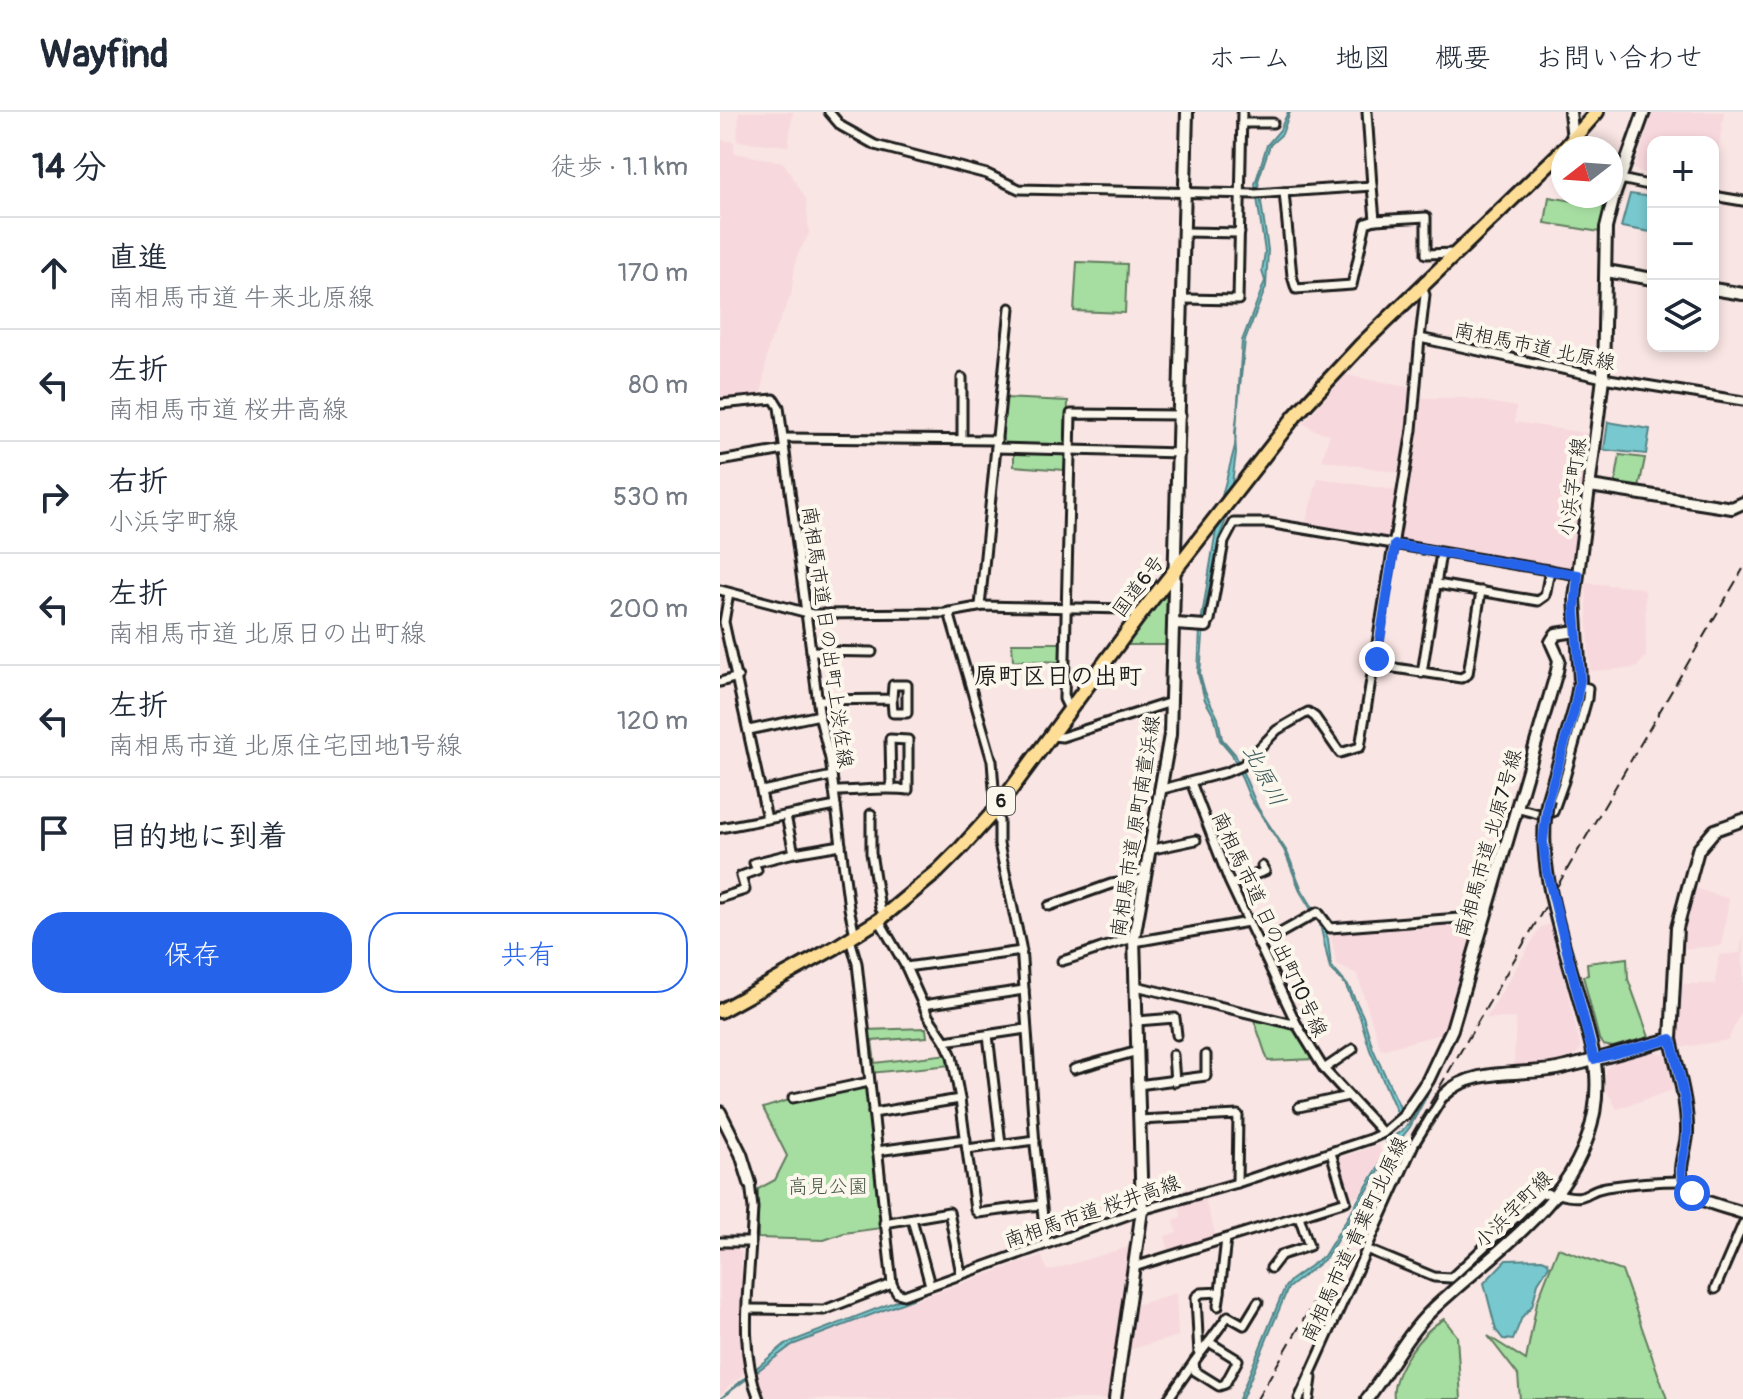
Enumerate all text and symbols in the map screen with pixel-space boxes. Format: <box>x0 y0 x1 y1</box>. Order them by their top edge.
text: Wayfind <box>40 31 169 79</box>
text: ホーム <box>1208 41 1291 76</box>
text: 地図 <box>1335 41 1391 76</box>
text: 概要 <box>1435 41 1491 76</box>
text: お問い合わせ <box>1535 41 1703 76</box>
north arrow <box>1551 136 1623 208</box>
map controls <box>1647 136 1719 352</box>
button: + <box>1647 136 1719 208</box>
text: 14 分 <box>32 146 106 189</box>
text: 徒歩 · 1.1 km <box>551 151 688 183</box>
button: − <box>1647 208 1719 280</box>
text: 直進 <box>108 239 168 276</box>
icon: ahead <box>32 251 76 295</box>
text: 170 m <box>618 257 688 289</box>
button: layers <box>1647 280 1719 352</box>
text: 南相馬市道 牛来北原線 <box>108 282 374 314</box>
street label: 南相馬市道 北原線 <box>1452 317 1618 376</box>
text: 左折 <box>108 351 168 388</box>
icon: left <box>32 363 76 407</box>
text: 80 m <box>628 369 688 401</box>
text: 南相馬市道 桜井高線 <box>108 394 348 426</box>
street label: 小浜字町線 <box>1553 436 1592 538</box>
text: 右折 <box>108 463 168 500</box>
icon: right <box>32 475 76 519</box>
text: 530 m <box>613 481 688 513</box>
street label: 南相馬市道 日の出町上渋佐線 <box>797 504 858 770</box>
text: 小浜字町線 <box>108 506 238 538</box>
street label: 国道6号 <box>1107 550 1170 622</box>
text: 左折 <box>108 575 168 612</box>
icon: left <box>32 587 76 631</box>
text: 200 m <box>609 593 688 625</box>
text: 南相馬市道 北原日の出町線 <box>108 618 426 650</box>
route end <box>1359 641 1395 677</box>
district label: 原町区日の出町 <box>974 662 1142 691</box>
text: 左折 <box>108 687 168 724</box>
icon: left <box>32 699 76 743</box>
text: 120 m <box>617 705 688 737</box>
street label: 南相馬市道 原町南萱浜線 <box>1106 713 1165 939</box>
text: 南相馬市道 北原住宅団地1号線 <box>108 730 462 762</box>
water label: 北原川 <box>1236 740 1292 811</box>
street label: 南相馬市道 北原7号線 <box>1450 746 1527 940</box>
road number: 6 <box>987 787 1015 815</box>
street label: 南相馬市道 日の出町10号線 <box>1206 808 1333 1041</box>
icon: arrive <box>32 811 76 855</box>
text: 目的地に到着 <box>108 818 288 855</box>
button: 保存 <box>32 912 352 993</box>
button: 共有 <box>368 912 688 993</box>
street label: 南相馬市道 青葉町北原線 <box>1296 1132 1413 1346</box>
street label: 小浜字町線 <box>1469 1165 1558 1254</box>
street label: 南相馬市道 桜井高線 <box>1001 1170 1183 1253</box>
park label: 高見公園 <box>788 1174 868 1199</box>
route start <box>1674 1175 1710 1211</box>

